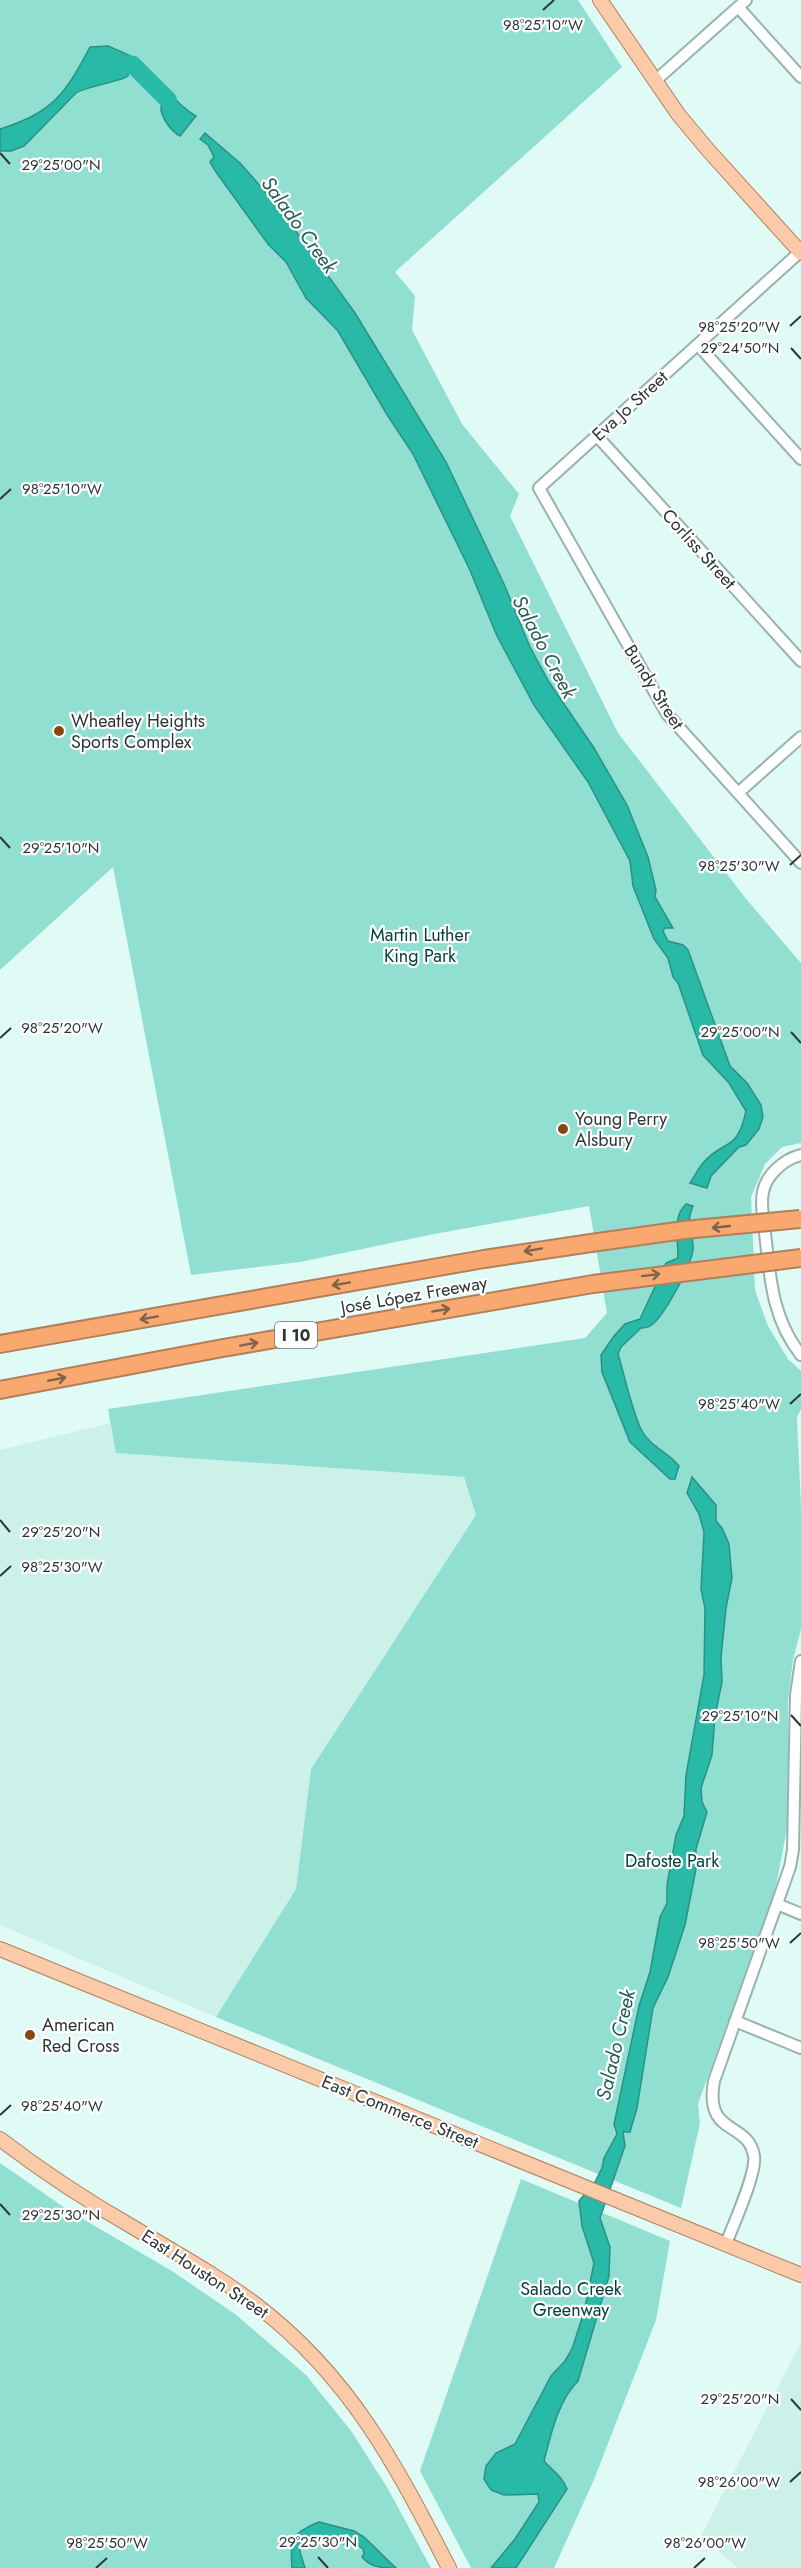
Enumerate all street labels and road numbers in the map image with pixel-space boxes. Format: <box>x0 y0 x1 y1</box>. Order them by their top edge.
street label: Eva Jo Street <box>586 364 674 447</box>
street label: Corliss Street <box>656 503 743 595</box>
street label: Bundy Street <box>618 640 691 735</box>
street label: José López Freeway <box>337 1269 489 1321</box>
road number: I 10 <box>275 1322 317 1348</box>
street label: East Commerce Street <box>318 2069 483 2156</box>
street label: East Houston Street <box>136 2223 274 2325</box>

